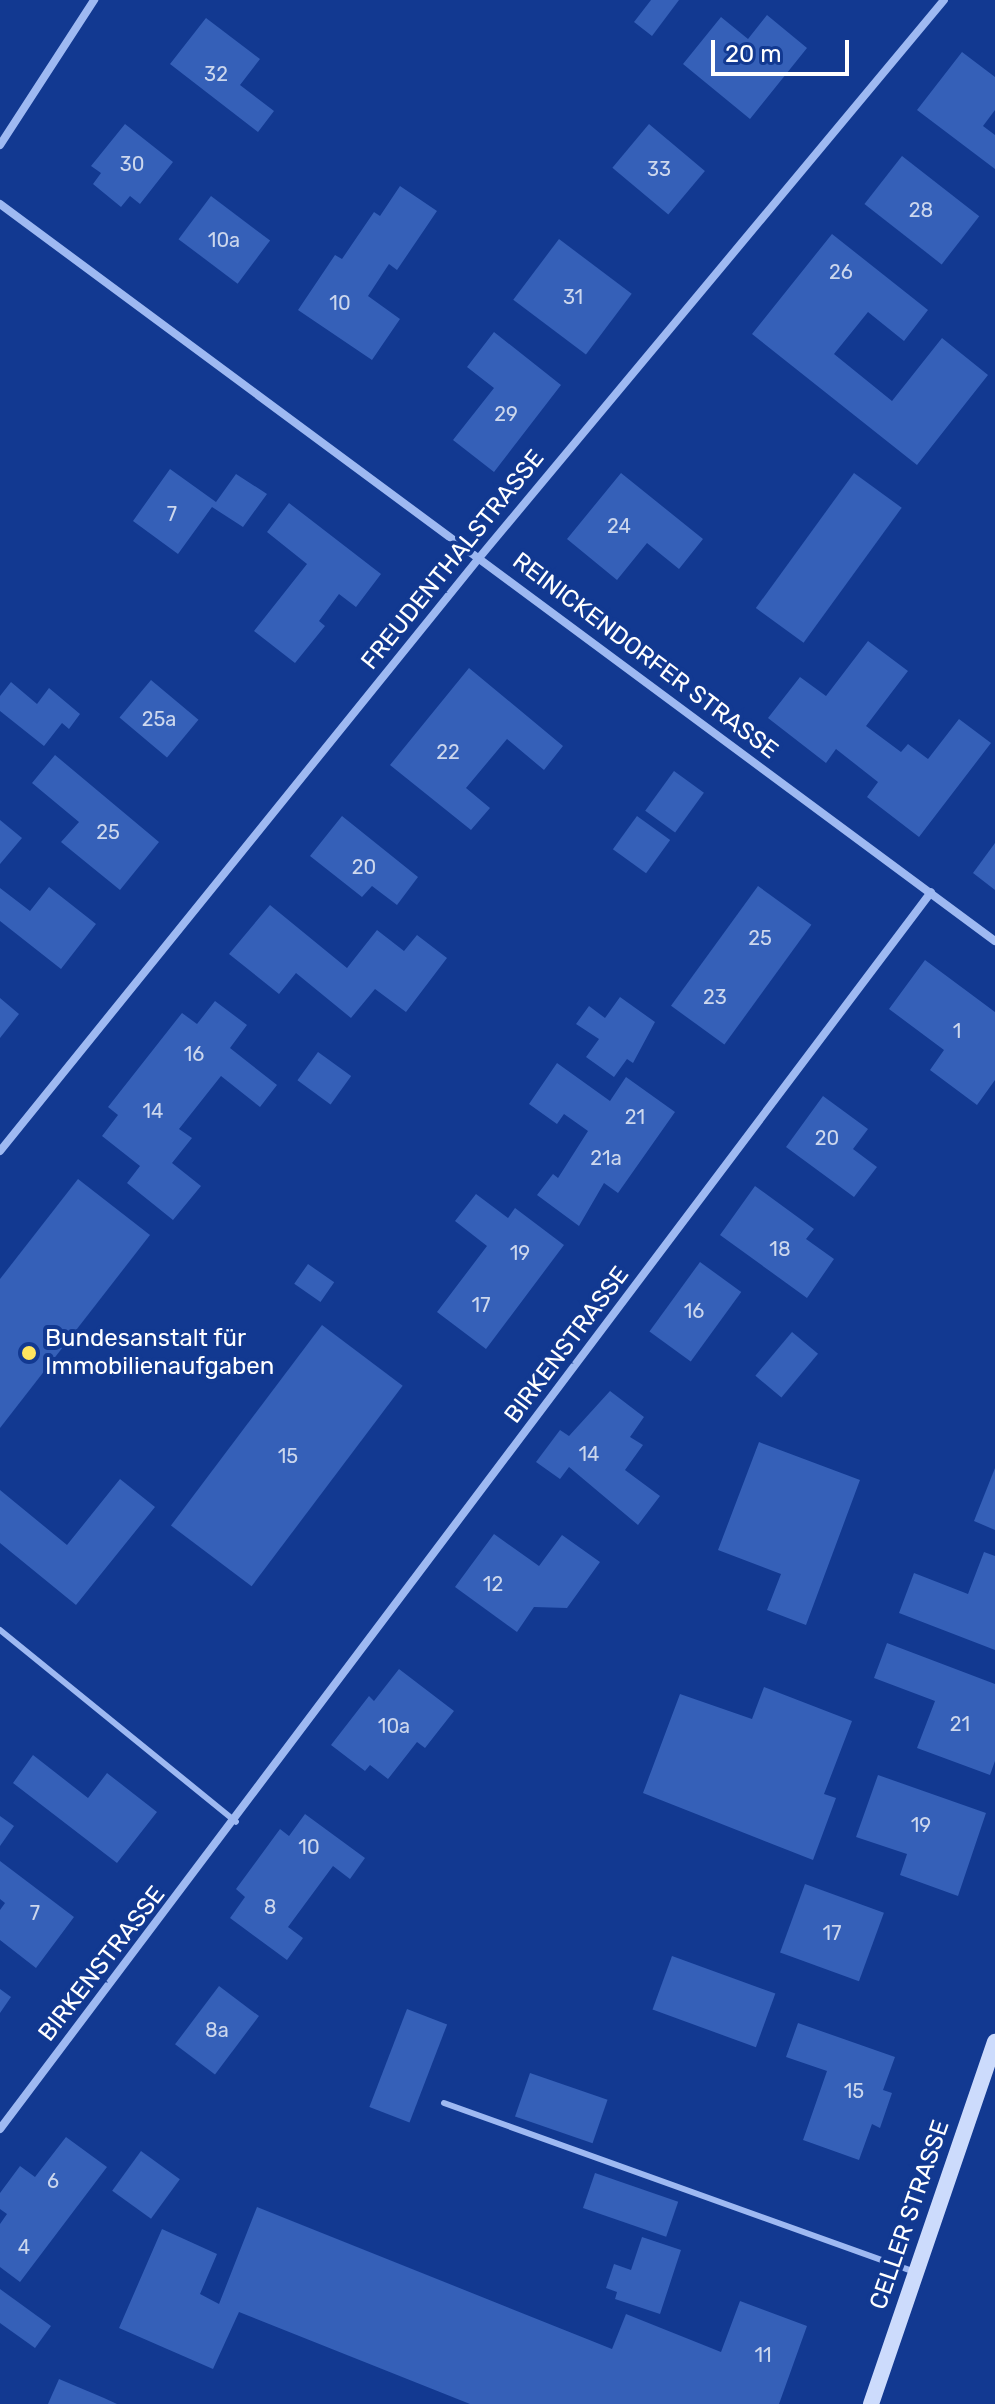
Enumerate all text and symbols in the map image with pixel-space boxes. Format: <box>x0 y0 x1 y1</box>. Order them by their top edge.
scale bar <box>715 24 853 74</box>
text: 20 m <box>725 40 782 68</box>
house number: 32 <box>204 62 228 86</box>
house number: 30 <box>120 152 144 176</box>
house number: 33 <box>647 157 671 181</box>
house number: 28 <box>909 198 933 222</box>
house number: 10a <box>208 228 240 252</box>
house number: 26 <box>829 260 853 284</box>
house number: 31 <box>563 285 583 309</box>
house number: 10 <box>329 291 351 315</box>
house number: 29 <box>494 402 518 426</box>
street label: FREUDENTHALSTRASSE <box>356 444 550 676</box>
house number: 7 <box>167 502 177 526</box>
house number: 24 <box>607 514 631 538</box>
street label: REINICKENDORFER STRASSE <box>507 547 783 765</box>
house number: 25a <box>142 707 176 731</box>
house number: 22 <box>436 740 460 764</box>
house number: 25 <box>96 820 120 844</box>
house number: 20 <box>352 855 376 879</box>
house number: 25 <box>748 926 772 950</box>
house number: 23 <box>703 985 727 1009</box>
house number: 1 <box>953 1019 961 1043</box>
house number: 16 <box>184 1042 204 1066</box>
house number: 14 <box>143 1099 163 1123</box>
house number: 21 <box>625 1105 645 1129</box>
house number: 20 <box>815 1126 839 1150</box>
house number: 21a <box>590 1146 622 1170</box>
house number: 18 <box>769 1237 791 1261</box>
house number: 19 <box>510 1241 530 1265</box>
street label: BIRKENSTRASSE <box>499 1261 635 1429</box>
house number: 17 <box>472 1293 490 1317</box>
house number: 16 <box>684 1299 704 1323</box>
place label: Bundesanstalt für Immobilienaufgaben <box>45 1325 274 1381</box>
marker: Bundesanstalt für Immobilienaufgaben <box>20 1344 38 1362</box>
house number: 14 <box>579 1442 599 1466</box>
house number: 15 <box>278 1444 298 1468</box>
house number: 12 <box>483 1572 503 1596</box>
house number: 21 <box>950 1712 970 1736</box>
house number: 10a <box>378 1714 410 1738</box>
house number: 19 <box>911 1813 931 1837</box>
house number: 10 <box>298 1835 320 1859</box>
street label: BIRKENSTRASSE <box>33 1881 171 2047</box>
house number: 8 <box>264 1895 276 1919</box>
house number: 7 <box>30 1901 40 1925</box>
house number: 17 <box>823 1921 841 1945</box>
house number: 8a <box>205 2018 229 2042</box>
house number: 15 <box>844 2079 864 2103</box>
street label: CELLER STRASSE <box>864 2117 956 2313</box>
house number: 6 <box>47 2169 59 2193</box>
house number: 4 <box>18 2235 30 2259</box>
house number: 11 <box>754 2343 772 2367</box>

